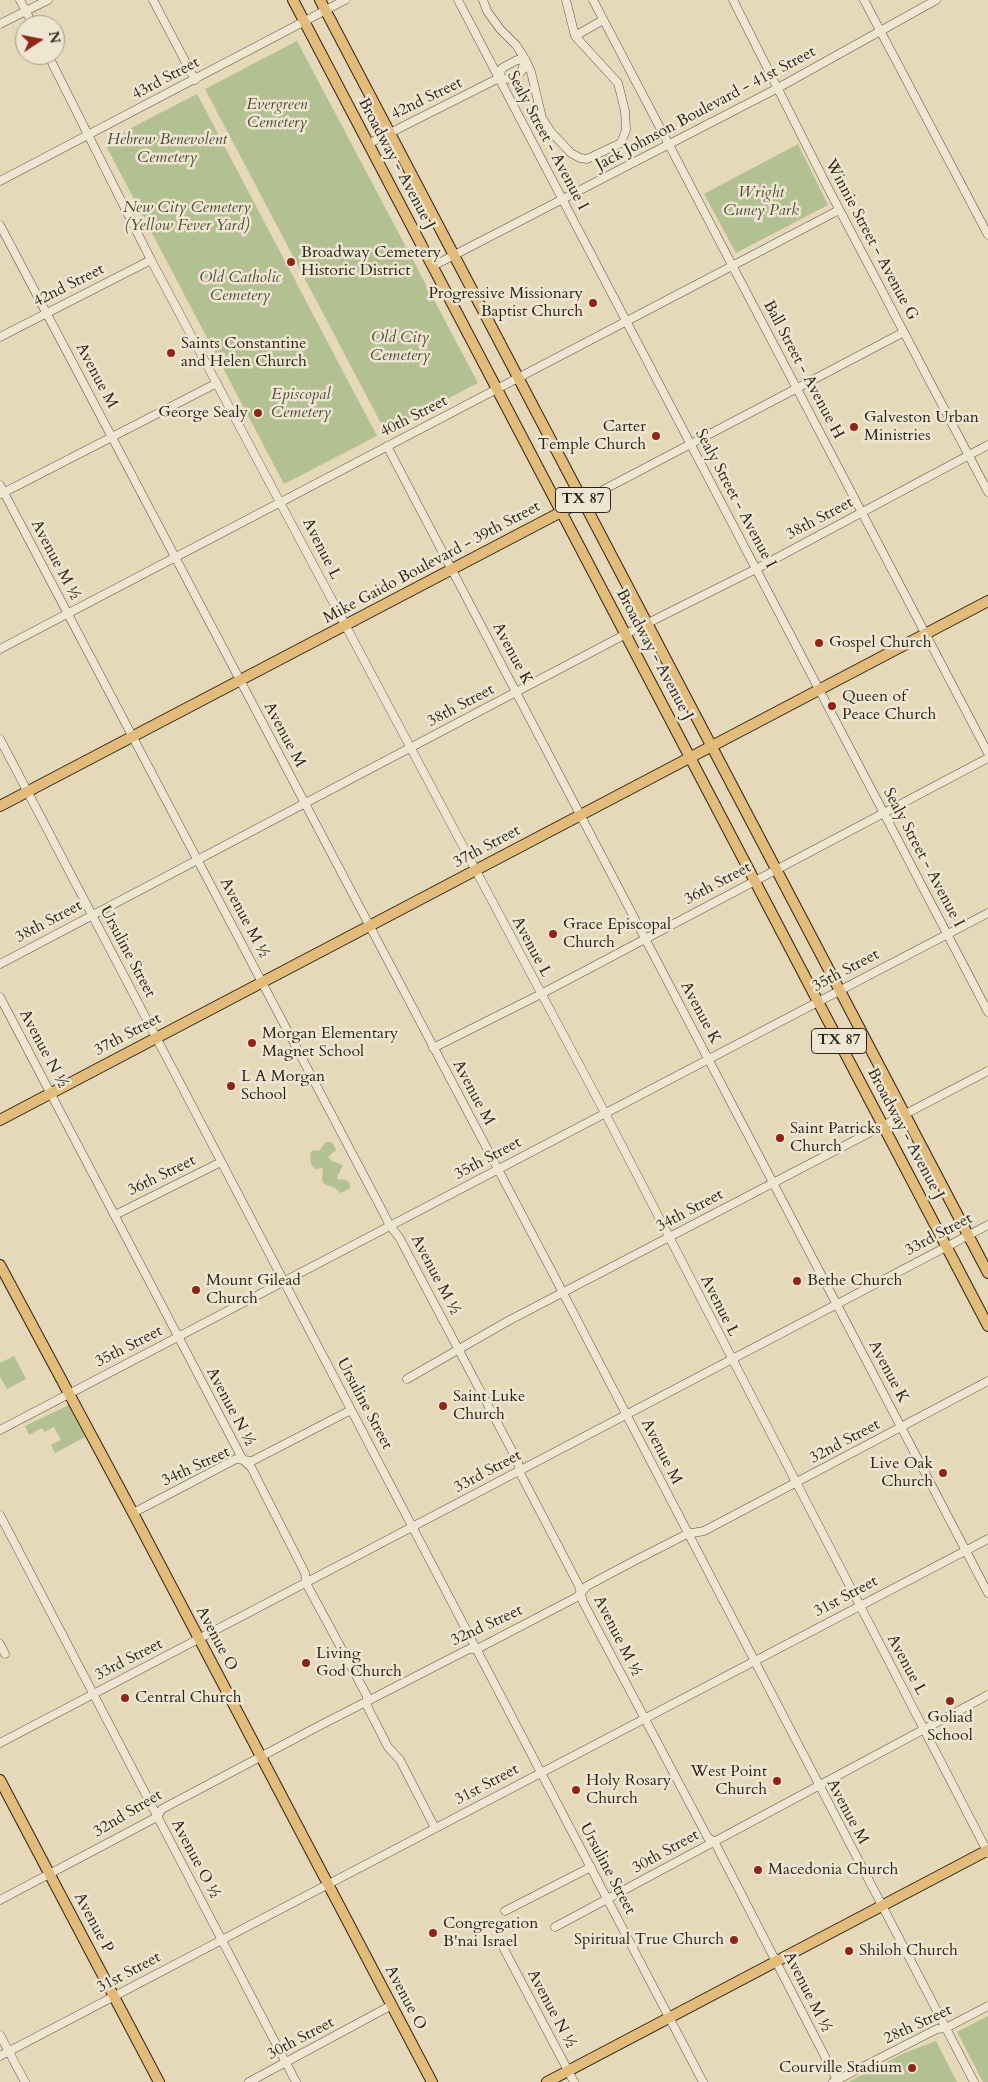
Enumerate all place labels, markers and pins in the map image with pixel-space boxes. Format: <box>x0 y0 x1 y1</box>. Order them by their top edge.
place label: Broadway Cemetery Historic District <box>301 243 441 281</box>
marker: Broadway Cemetery Historic District <box>285 256 297 268</box>
place label: Progressive Missionary Baptist Church <box>428 284 583 322</box>
marker: Progressive Missionary Baptist Church <box>587 297 599 309</box>
place label: Saints Constantine and Helen Church <box>181 334 307 372</box>
marker: Saints Constantine and Helen Church <box>165 347 177 359</box>
place label: George Sealy <box>158 403 248 423</box>
marker: George Sealy <box>252 407 264 419</box>
place label: Galveston Urban Ministries <box>864 408 979 446</box>
place label: Carter Temple Church <box>538 417 646 455</box>
marker: Galveston Urban Ministries <box>848 421 860 433</box>
marker: Carter Temple Church <box>650 430 662 442</box>
place label: Gospel Church <box>829 633 932 653</box>
marker: Gospel Church <box>813 637 825 649</box>
place label: Queen of Peace Church <box>842 687 936 725</box>
marker: Queen of Peace Church <box>826 700 838 712</box>
place label: Grace Episcopal Church <box>563 915 671 953</box>
marker: Grace Episcopal Church <box>547 928 559 940</box>
place label: Morgan Elementary Magnet School <box>262 1024 398 1062</box>
marker: Morgan Elementary Magnet School <box>246 1037 258 1049</box>
place label: L A Morgan School <box>241 1067 325 1105</box>
marker: L A Morgan School <box>225 1080 237 1092</box>
place label: Saint Patricks Church <box>790 1119 881 1157</box>
marker: Saint Patricks Church <box>774 1132 786 1144</box>
place label: Mount Gilead Church <box>206 1271 301 1309</box>
place label: Bethe Church <box>807 1271 902 1291</box>
marker: Bethe Church <box>791 1275 803 1287</box>
marker: Mount Gilead Church <box>190 1284 202 1296</box>
place label: Saint Luke Church <box>453 1387 525 1425</box>
marker: Saint Luke Church <box>437 1400 449 1412</box>
place label: Live Oak Church <box>870 1454 933 1492</box>
marker: Live Oak Church <box>937 1467 949 1479</box>
place label: Living God Church <box>316 1644 402 1682</box>
marker: Living God Church <box>300 1657 312 1669</box>
place label: Central Church <box>135 1688 241 1708</box>
marker: Central Church <box>119 1692 131 1704</box>
marker: Goliad School <box>944 1695 956 1707</box>
place label: Goliad School <box>927 1708 973 1746</box>
place label: West Point Church <box>691 1762 767 1800</box>
place label: Holy Rosary Church <box>586 1771 671 1809</box>
marker: West Point Church <box>771 1775 783 1787</box>
marker: Holy Rosary Church <box>570 1784 582 1796</box>
place label: Macedonia Church <box>768 1860 898 1880</box>
marker: Macedonia Church <box>752 1864 764 1876</box>
place label: Congregation B'nai Israel <box>443 1914 538 1952</box>
marker: Congregation B'nai Israel <box>427 1927 439 1939</box>
place label: Spiritual True Church <box>574 1930 724 1950</box>
marker: Spiritual True Church <box>728 1934 740 1946</box>
place label: Shiloh Church <box>859 1941 958 1961</box>
marker: Shiloh Church <box>843 1945 855 1957</box>
place label: Courville Stadium <box>779 2058 902 2078</box>
marker: Courville Stadium <box>906 2062 918 2074</box>

